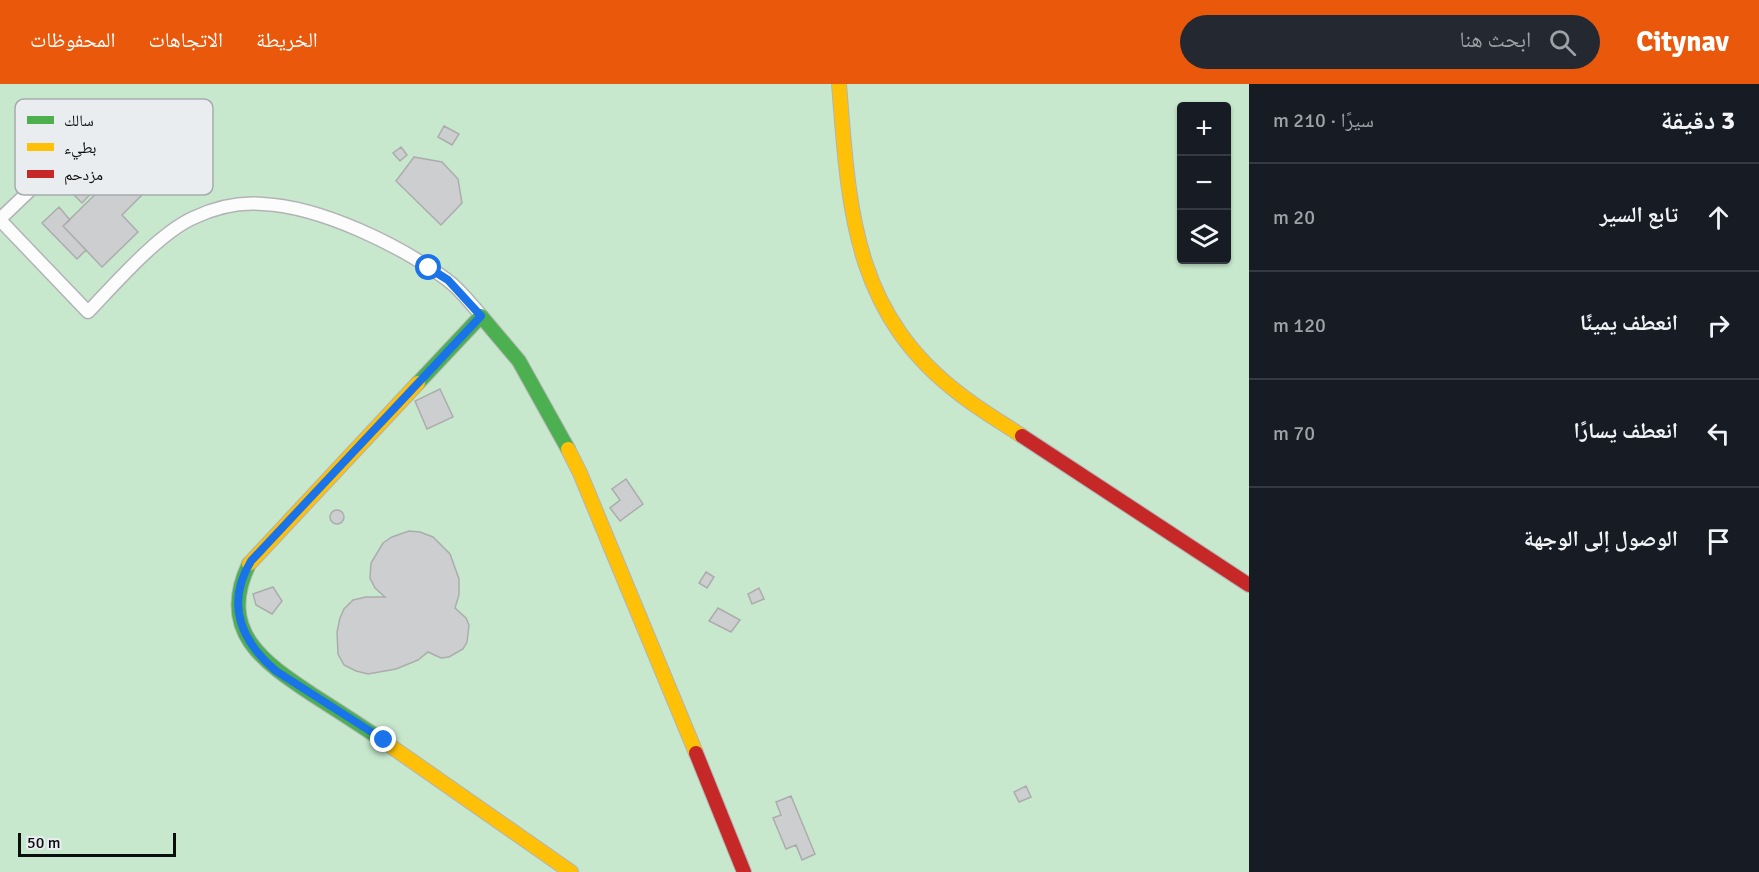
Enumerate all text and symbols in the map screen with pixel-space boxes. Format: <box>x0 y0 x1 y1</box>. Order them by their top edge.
search box <box>1180 15 1600 69</box>
text: Citynav <box>1636 25 1729 59</box>
text: ابحث هنا <box>1459 26 1531 53</box>
icon: search <box>1546 26 1579 59</box>
text: المحفوظات <box>30 27 115 53</box>
text: الاتجاهات <box>148 27 223 53</box>
text: الخريطة <box>256 27 318 53</box>
legend <box>15 99 213 195</box>
map controls <box>1177 102 1231 264</box>
button: + <box>1177 102 1231 156</box>
text: 3 دقيقة <box>1661 105 1735 137</box>
text: سيرًا · 210 m <box>1273 108 1374 133</box>
text: سالك <box>64 111 94 131</box>
text: بطيء <box>64 138 96 160</box>
button: − <box>1177 156 1231 210</box>
text: مزدحم <box>64 165 103 185</box>
text: تابع السير <box>1600 201 1678 228</box>
icon: ahead <box>1702 201 1735 234</box>
text: 20 m <box>1273 205 1315 230</box>
button: layers <box>1177 210 1231 264</box>
route start <box>415 254 441 280</box>
text: انعطف يمينًا <box>1580 309 1678 336</box>
icon: right <box>1702 309 1735 342</box>
text: 120 m <box>1273 313 1326 338</box>
text: انعطف يسارًا <box>1573 417 1678 444</box>
icon: left <box>1702 417 1735 450</box>
text: 70 m <box>1273 421 1315 446</box>
text: الوصول إلى الوجهة <box>1524 525 1678 552</box>
icon: arrive <box>1702 525 1735 558</box>
route end <box>370 726 396 752</box>
scale bar <box>18 830 176 858</box>
text: 50 m <box>27 833 61 853</box>

